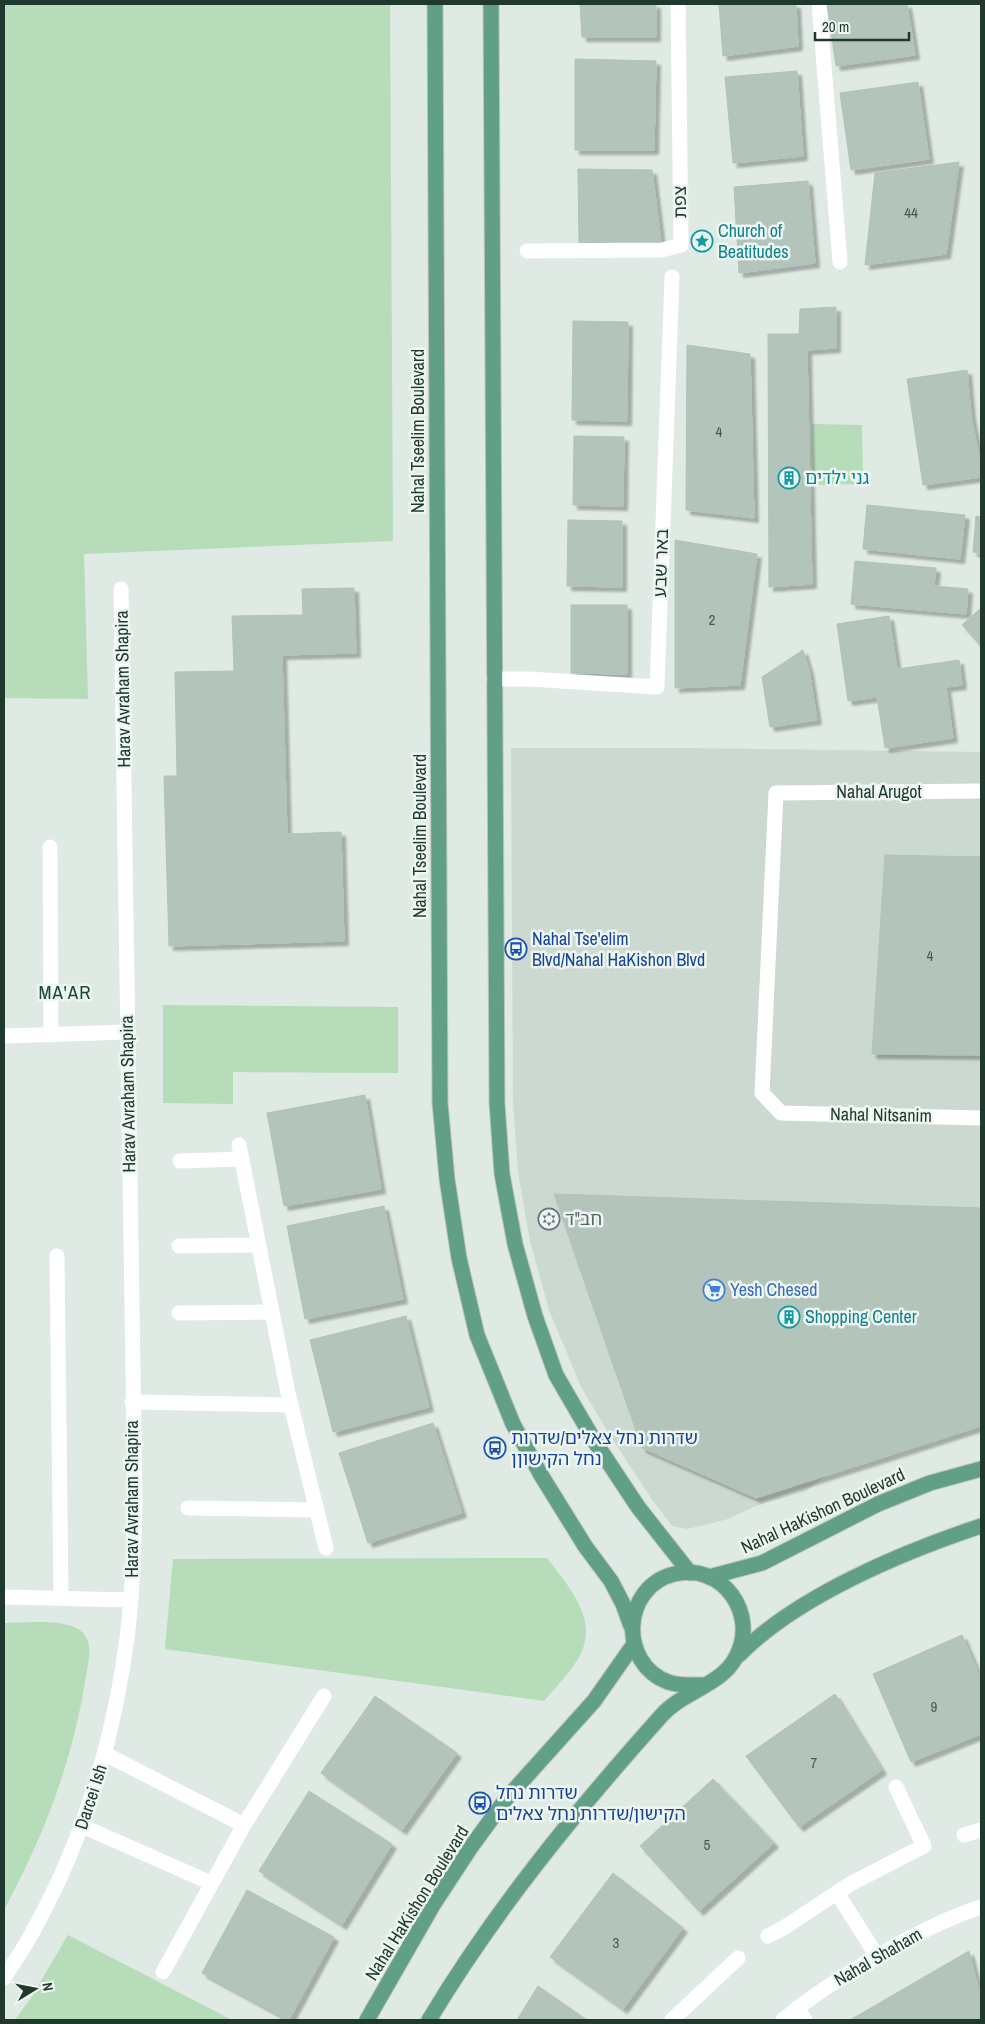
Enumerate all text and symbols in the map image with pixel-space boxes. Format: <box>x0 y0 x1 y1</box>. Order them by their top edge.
scale bar <box>815 10 909 42</box>
text: 20 m <box>822 16 849 37</box>
street label: צפת <box>667 185 692 219</box>
house number: 44 <box>904 202 918 223</box>
place label: Church of Beatitudes <box>718 218 789 264</box>
place icon: Church of Beatitudes <box>690 229 714 253</box>
street label: Nahal Tseelim Boulevard <box>405 349 430 513</box>
house number: 4 <box>716 421 723 442</box>
place label: גני ילדים <box>805 465 870 490</box>
building icon: גני ילדים <box>777 466 801 490</box>
street label: באר שבע <box>647 528 674 598</box>
house number: 2 <box>709 609 716 630</box>
street label: Harav Avraham Shapira <box>109 610 136 768</box>
street label: Nahal Tseelim Boulevard <box>407 754 432 918</box>
street label: Nahal Arugot <box>836 779 922 804</box>
place label: Nahal Tse'elim Blvd/Nahal HaKishon Blvd <box>532 926 705 972</box>
bus stop icon: Nahal Tse'elim Blvd/Nahal HaKishon Blvd <box>504 937 528 961</box>
house number: 4 <box>927 945 934 966</box>
district label: MA'AR <box>39 979 92 1005</box>
street label: Harav Avraham Shapira <box>114 1015 141 1173</box>
street label: Nahal Nitsanim <box>830 1101 932 1128</box>
place label: חב"ד <box>565 1206 602 1231</box>
synagogue icon: חב"ד <box>537 1207 561 1231</box>
place label: Yesh Chesed <box>730 1277 817 1302</box>
supermarket icon: Yesh Chesed <box>702 1278 726 1302</box>
place label: Shopping Center <box>805 1304 917 1329</box>
building icon: Shopping Center <box>777 1305 801 1329</box>
street label: Harav Avraham Shapira <box>119 1420 144 1578</box>
place label: שדרות נחל צאלים/שדרות נחל הקישוןן <box>511 1425 698 1471</box>
bus stop icon: שדרות נחל צאלים/שדרות נחל הקישוןן <box>483 1436 507 1460</box>
street label: Nahal HaKishon Boulevard <box>737 1462 909 1559</box>
house number: 9 <box>931 1696 938 1717</box>
house number: 7 <box>811 1752 818 1773</box>
street label: Darcei Ish <box>68 1761 113 1833</box>
place label: שדרות נחל הקישון/שדרות נחל צאלים <box>496 1780 686 1826</box>
bus stop icon: שדרות נחל הקישון/שדרות נחל צאלים <box>468 1791 492 1815</box>
street label: Nahal HaKishon Boulevard <box>359 1821 474 1985</box>
house number: 5 <box>704 1834 711 1855</box>
street label: Nahal Shaham <box>829 1921 926 1992</box>
house number: 3 <box>613 1932 620 1953</box>
north arrow <box>10 1964 60 2014</box>
text: N <box>38 1981 57 1992</box>

